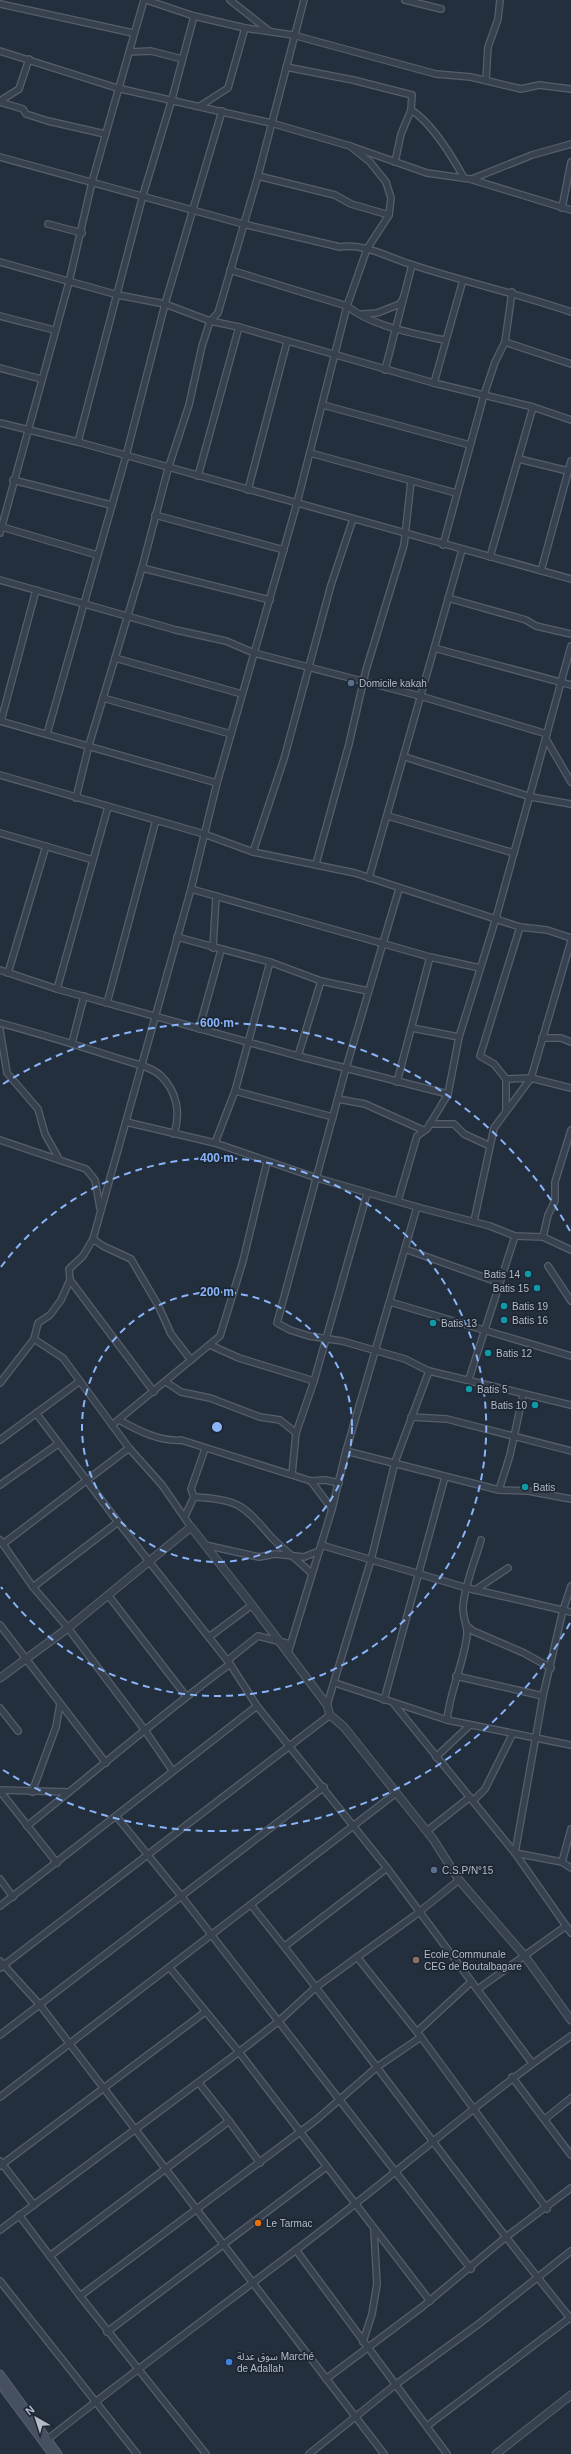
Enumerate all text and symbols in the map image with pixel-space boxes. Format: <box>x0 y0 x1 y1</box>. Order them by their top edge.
marker: Domicile kakah <box>346 678 356 688</box>
place label: Domicile kakah <box>359 678 427 689</box>
text: 600 m <box>200 1016 234 1030</box>
text: 400 m <box>200 1151 234 1165</box>
place label: Batis 14 <box>484 1269 520 1280</box>
marker: Batis 14 <box>523 1269 533 1279</box>
place label: Batis 15 <box>493 1283 529 1294</box>
marker: Batis 15 <box>532 1283 542 1293</box>
text: 200 m <box>200 1285 234 1299</box>
marker: Batis 19 <box>499 1301 509 1311</box>
place label: Batis 19 <box>512 1301 549 1312</box>
marker: Batis 16 <box>499 1315 509 1325</box>
place label: Batis 16 <box>512 1315 549 1326</box>
marker: Batis 13 <box>428 1318 438 1328</box>
place label: Batis 13 <box>441 1318 478 1329</box>
marker: Batis 12 <box>483 1348 493 1358</box>
place label: Batis 12 <box>496 1348 533 1359</box>
marker: Batis 5 <box>464 1384 474 1394</box>
place label: Batis 5 <box>477 1384 508 1395</box>
place label: Batis 10 <box>491 1400 527 1411</box>
marker: Batis 10 <box>530 1400 540 1410</box>
centre of rings <box>210 1420 224 1434</box>
marker: Batis <box>520 1482 530 1492</box>
place label: Batis <box>533 1482 555 1493</box>
marker: C.S.P/N°15 <box>429 1865 439 1875</box>
place label: C.S.P/N°15 <box>442 1865 494 1876</box>
place label: Ecole Communale CEG de Boutalbagare <box>424 1949 522 1972</box>
marker: Ecole Communale CEG de Boutalbagare <box>411 1955 421 1965</box>
marker: Le Tarmac <box>253 2218 263 2228</box>
place label: Le Tarmac <box>266 2218 313 2229</box>
place label: سوق عدلة Marché de Adallah <box>237 2351 314 2374</box>
marker: سوق عدلة Marché de Adallah <box>224 2357 234 2367</box>
north arrow <box>16 2398 56 2438</box>
text: N <box>23 2403 37 2417</box>

